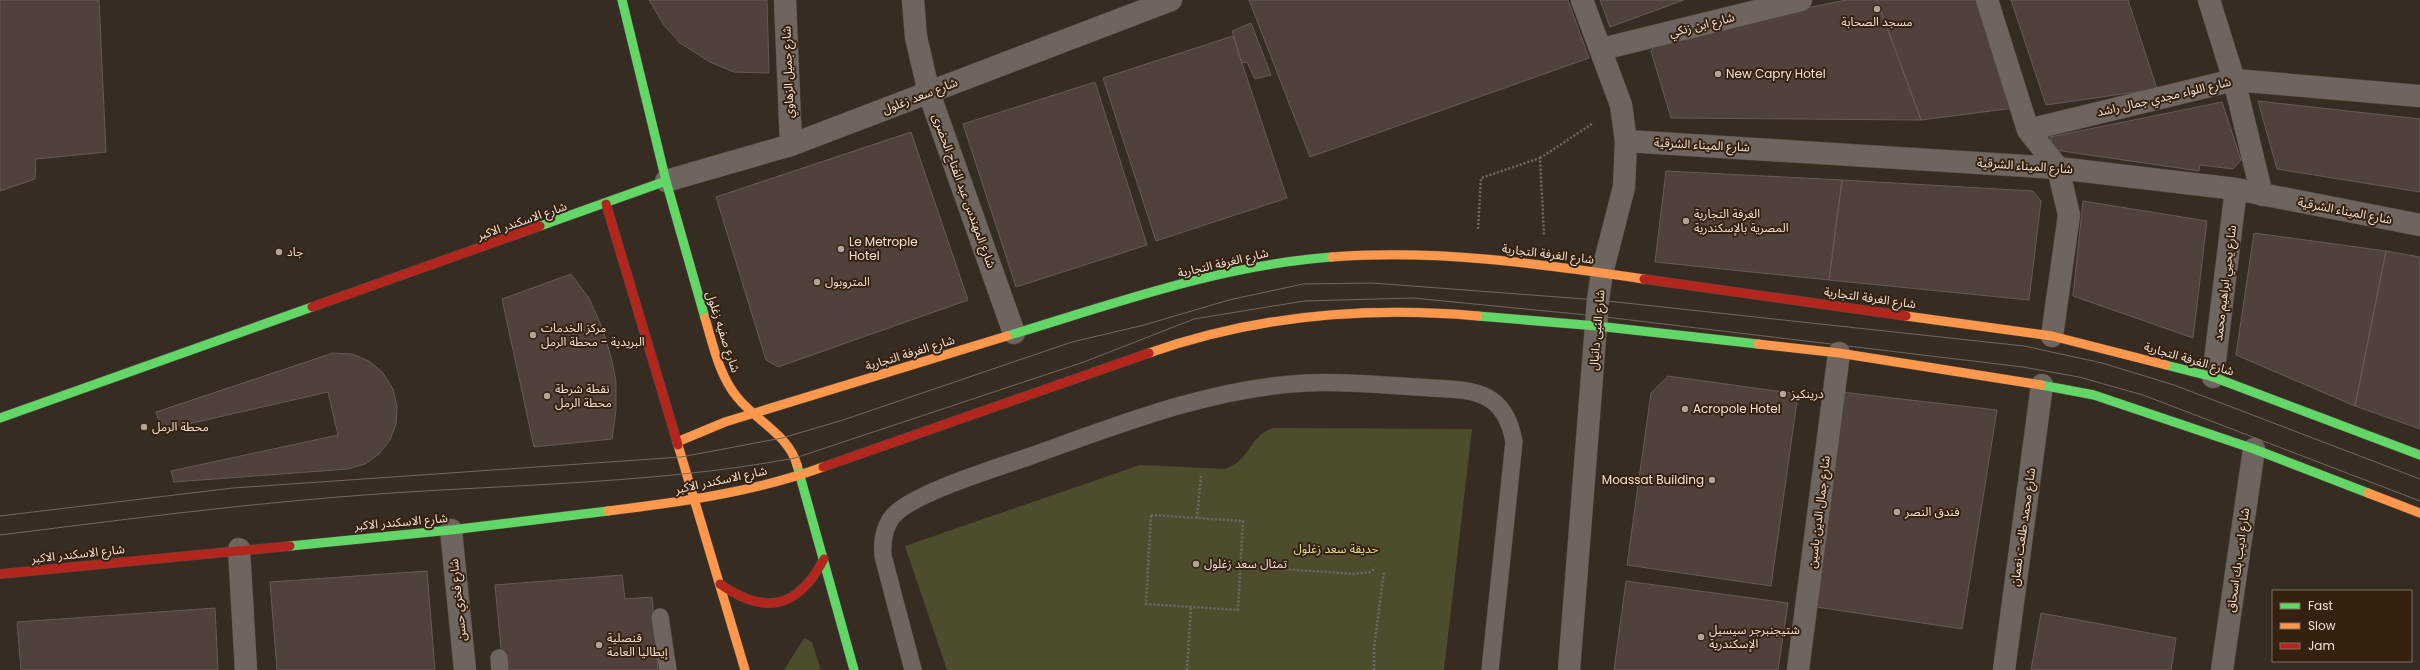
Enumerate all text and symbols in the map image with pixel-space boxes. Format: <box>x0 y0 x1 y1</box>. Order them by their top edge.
marker: مسجد الصحابة <box>1872 4 1882 14</box>
street label: شارع ابن زنكي <box>1667 8 1737 43</box>
place label: مسجد الصحابة <box>1841 13 1913 30</box>
street label: شارع جميل الزهاوي <box>777 26 799 118</box>
place label: New Capry Hotel <box>1726 65 1826 82</box>
marker: New Capry Hotel <box>1713 69 1723 79</box>
street label: شارع سعد زغلول <box>880 73 960 119</box>
street label: شارع اللواء مجدي جمال راشد <box>2095 73 2233 122</box>
street label: شارع المهندس عبد الفتاح الحضرى <box>928 111 1000 271</box>
street label: شارع الميناء الشرقية <box>1654 134 1750 156</box>
street label: شارع الميناء الشرقية <box>1977 154 2073 178</box>
street label: شارع الميناء الشرقية <box>2296 193 2394 229</box>
street label: شارع الاسكندر الاكبر <box>474 197 569 245</box>
place label: الغرفة التجارية المصرية بالإسكندرية <box>1694 205 1789 236</box>
marker: الغرفة التجارية المصرية بالإسكندرية <box>1681 216 1691 226</box>
street label: شارع يحيي ابراهيم محمد <box>2209 224 2242 342</box>
place label: Le Metrople Hotel <box>849 233 918 264</box>
street label: شارع الغرفة التجارية <box>1501 239 1595 269</box>
place label: جاد <box>287 243 303 260</box>
marker: Le Metrople Hotel <box>836 244 846 254</box>
street label: شارع الغرفة التجارية <box>1176 244 1270 282</box>
marker: جاد <box>274 247 284 257</box>
place label: المتروبول <box>825 273 870 290</box>
marker: المتروبول <box>812 277 822 287</box>
street label: شارع الغرفة التجارية <box>1823 283 1917 313</box>
street label: شارع صفيه زغلول <box>701 289 745 375</box>
street label: شارع النبى دانيال <box>1585 289 1609 371</box>
place label: مركز الخدمات البريدية - محطة الرمل <box>541 319 645 350</box>
marker: مركز الخدمات البريدية - محطة الرمل <box>528 330 538 340</box>
street label: شارع الغرفة التجارية <box>863 331 957 375</box>
street label: شارع الغرفة التجارية <box>2142 338 2236 380</box>
place label: نقطة شرطة محطة الرمل <box>555 380 612 411</box>
place label: درينكيز <box>1790 385 1824 402</box>
marker: درينكيز <box>1778 389 1788 399</box>
marker: نقطة شرطة محطة الرمل <box>542 391 552 401</box>
place label: Acropole Hotel <box>1693 400 1781 417</box>
marker: Acropole Hotel <box>1680 404 1690 414</box>
place label: محطة الرمل <box>152 418 209 435</box>
marker: محطة الرمل <box>139 422 149 432</box>
street label: شارع جمال الدين ياسين <box>1803 455 1835 569</box>
street label: شارع الاسكندر الاكبر <box>672 461 769 499</box>
street label: شارع محمد طلعت نعمان <box>2006 467 2040 587</box>
place label: Moassat Building <box>1602 471 1704 488</box>
marker: Moassat Building <box>1707 475 1717 485</box>
place label: فندق النصر <box>1904 503 1960 520</box>
marker: فندق النصر <box>1892 507 1902 517</box>
street label: شارع اديب بك اسحاق <box>2222 507 2254 613</box>
street label: شارع الاسكندر الاكبر <box>353 509 448 535</box>
street label: شارع الاسكندر الاكبر <box>29 540 126 568</box>
park label: حديقة سعد زغلول <box>1293 540 1379 557</box>
place label: تمثال سعد زغلول <box>1204 555 1288 572</box>
street label: شارع فخري حسن <box>445 558 472 642</box>
marker: تمثال سعد زغلول <box>1191 559 1201 569</box>
legend <box>2272 590 2412 662</box>
text: Fast <box>2308 597 2333 614</box>
text: Slow <box>2308 617 2336 634</box>
place label: شتيجنبرجر سيسيل الإسكندرية <box>1709 621 1800 652</box>
place label: قنصلية إيطاليا العامة <box>607 629 668 660</box>
marker: شتيجنبرجر سيسيل الإسكندرية <box>1696 632 1706 642</box>
text: Jam <box>2308 637 2335 654</box>
marker: قنصلية إيطاليا العامة <box>594 640 604 650</box>

